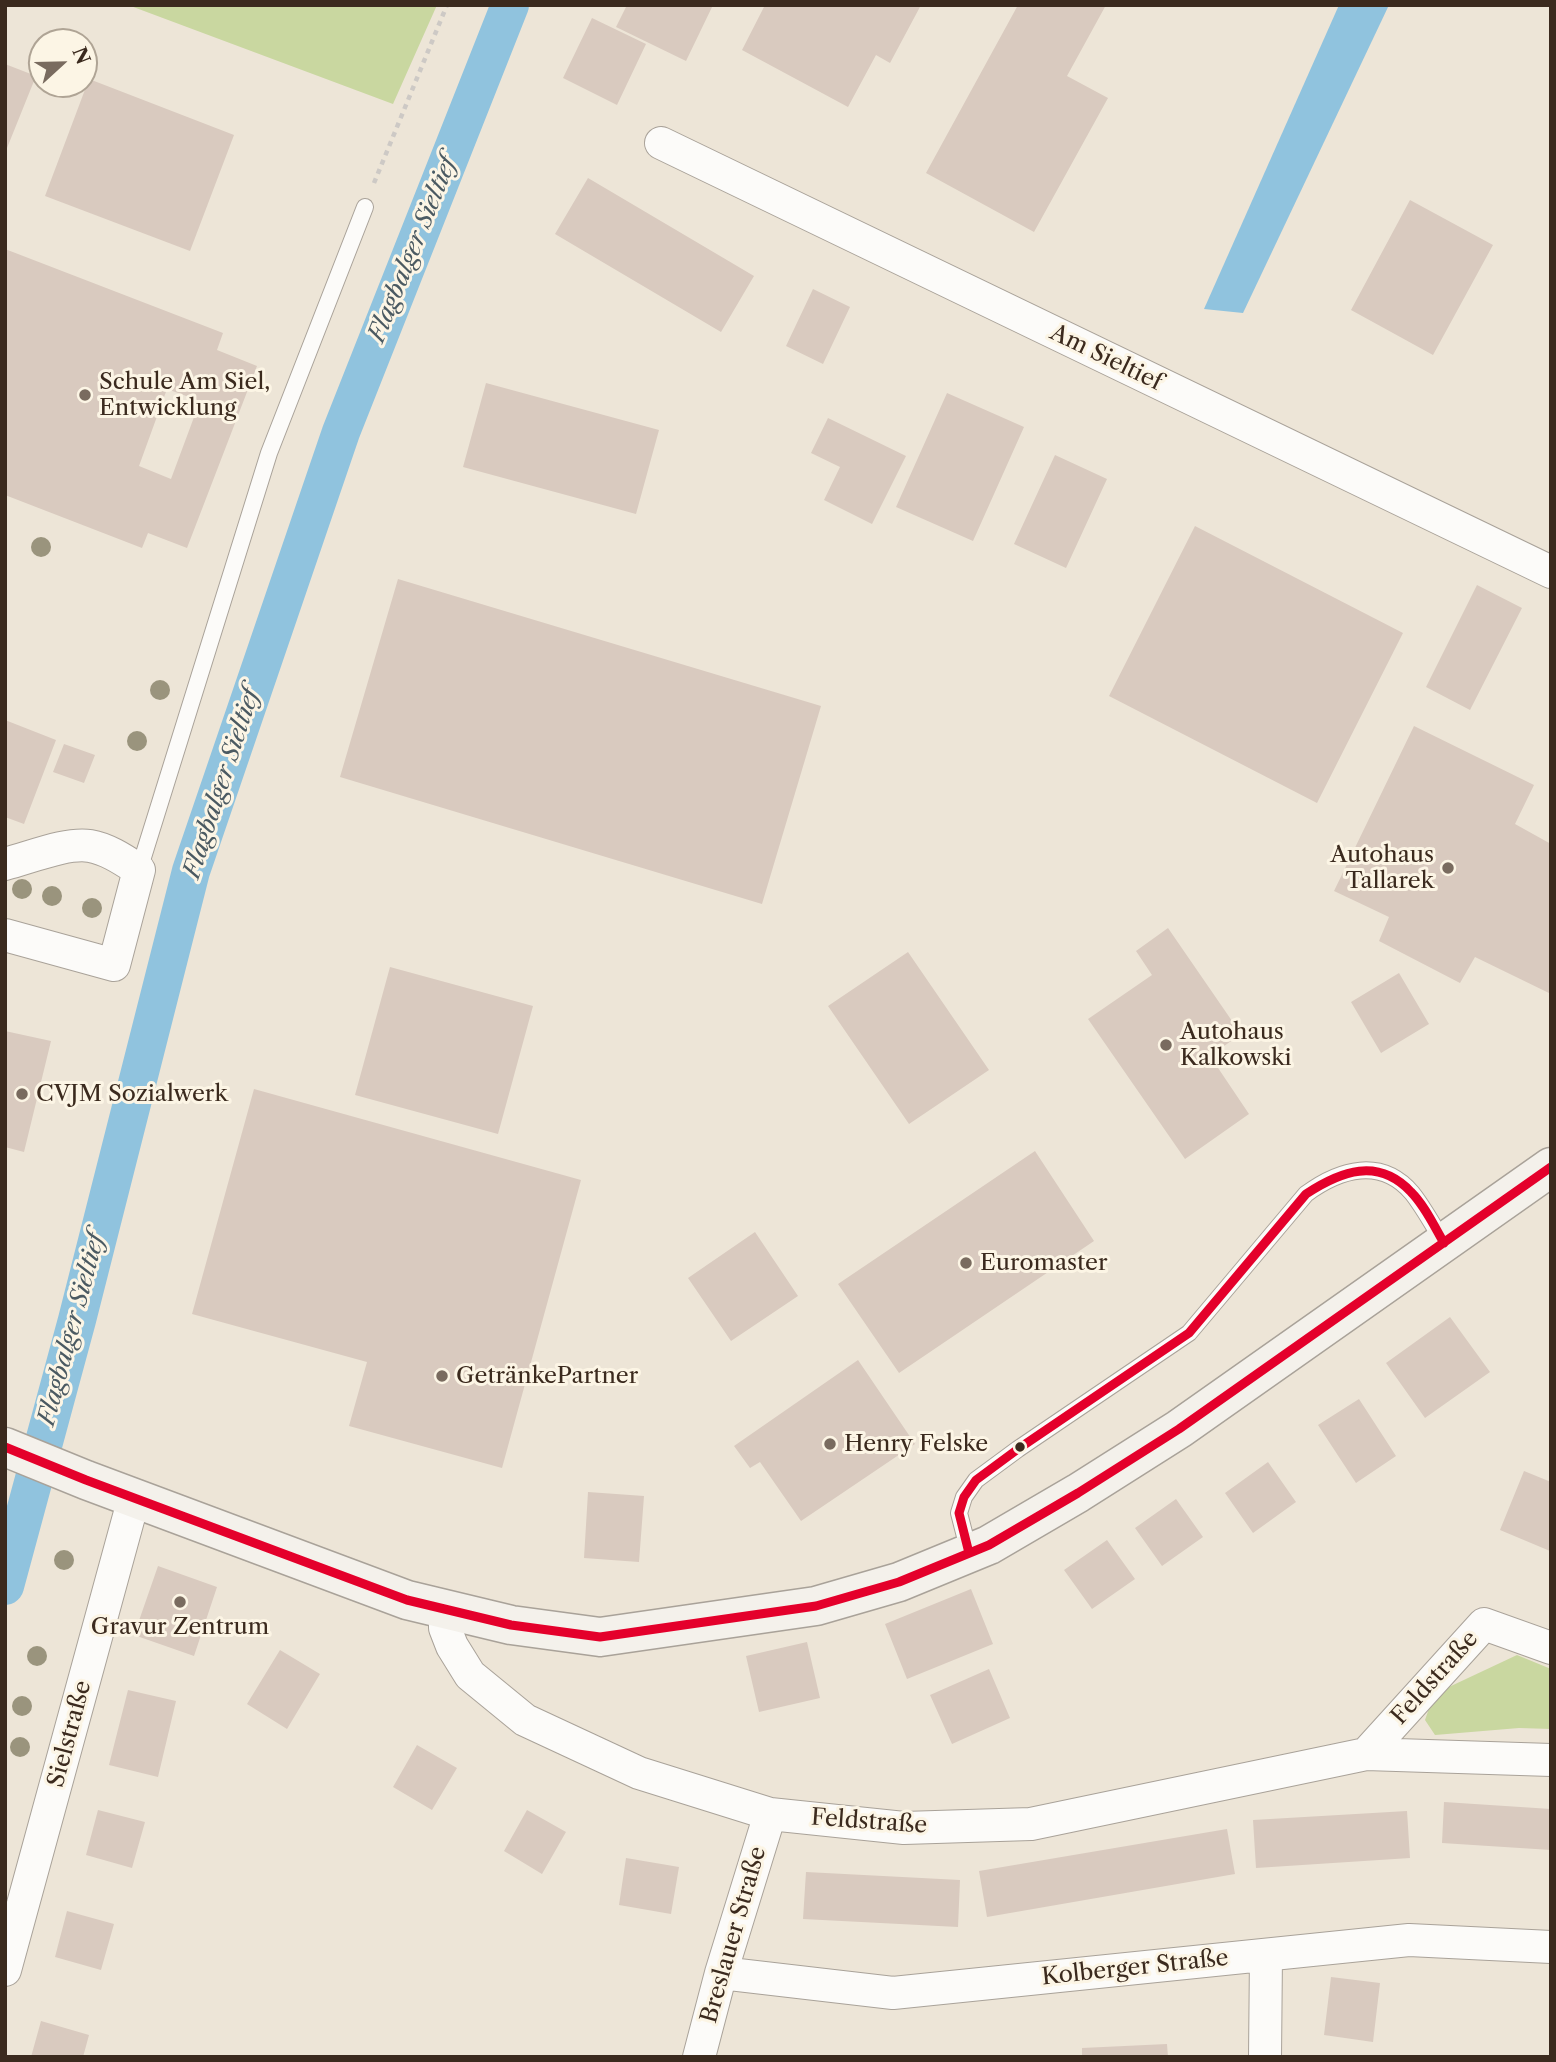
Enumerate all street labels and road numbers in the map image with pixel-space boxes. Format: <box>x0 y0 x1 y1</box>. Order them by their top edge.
street label: Am Sieltief <box>1045 319 1167 397</box>
street label: Feldstraße <box>1386 1626 1484 1730</box>
street label: Sielstraße <box>43 1678 97 1790</box>
street label: Feldstraße <box>810 1804 928 1840</box>
street label: Breslauer Straße <box>696 1843 772 2027</box>
street label: Kolberger Straße <box>1040 1944 1230 1992</box>

